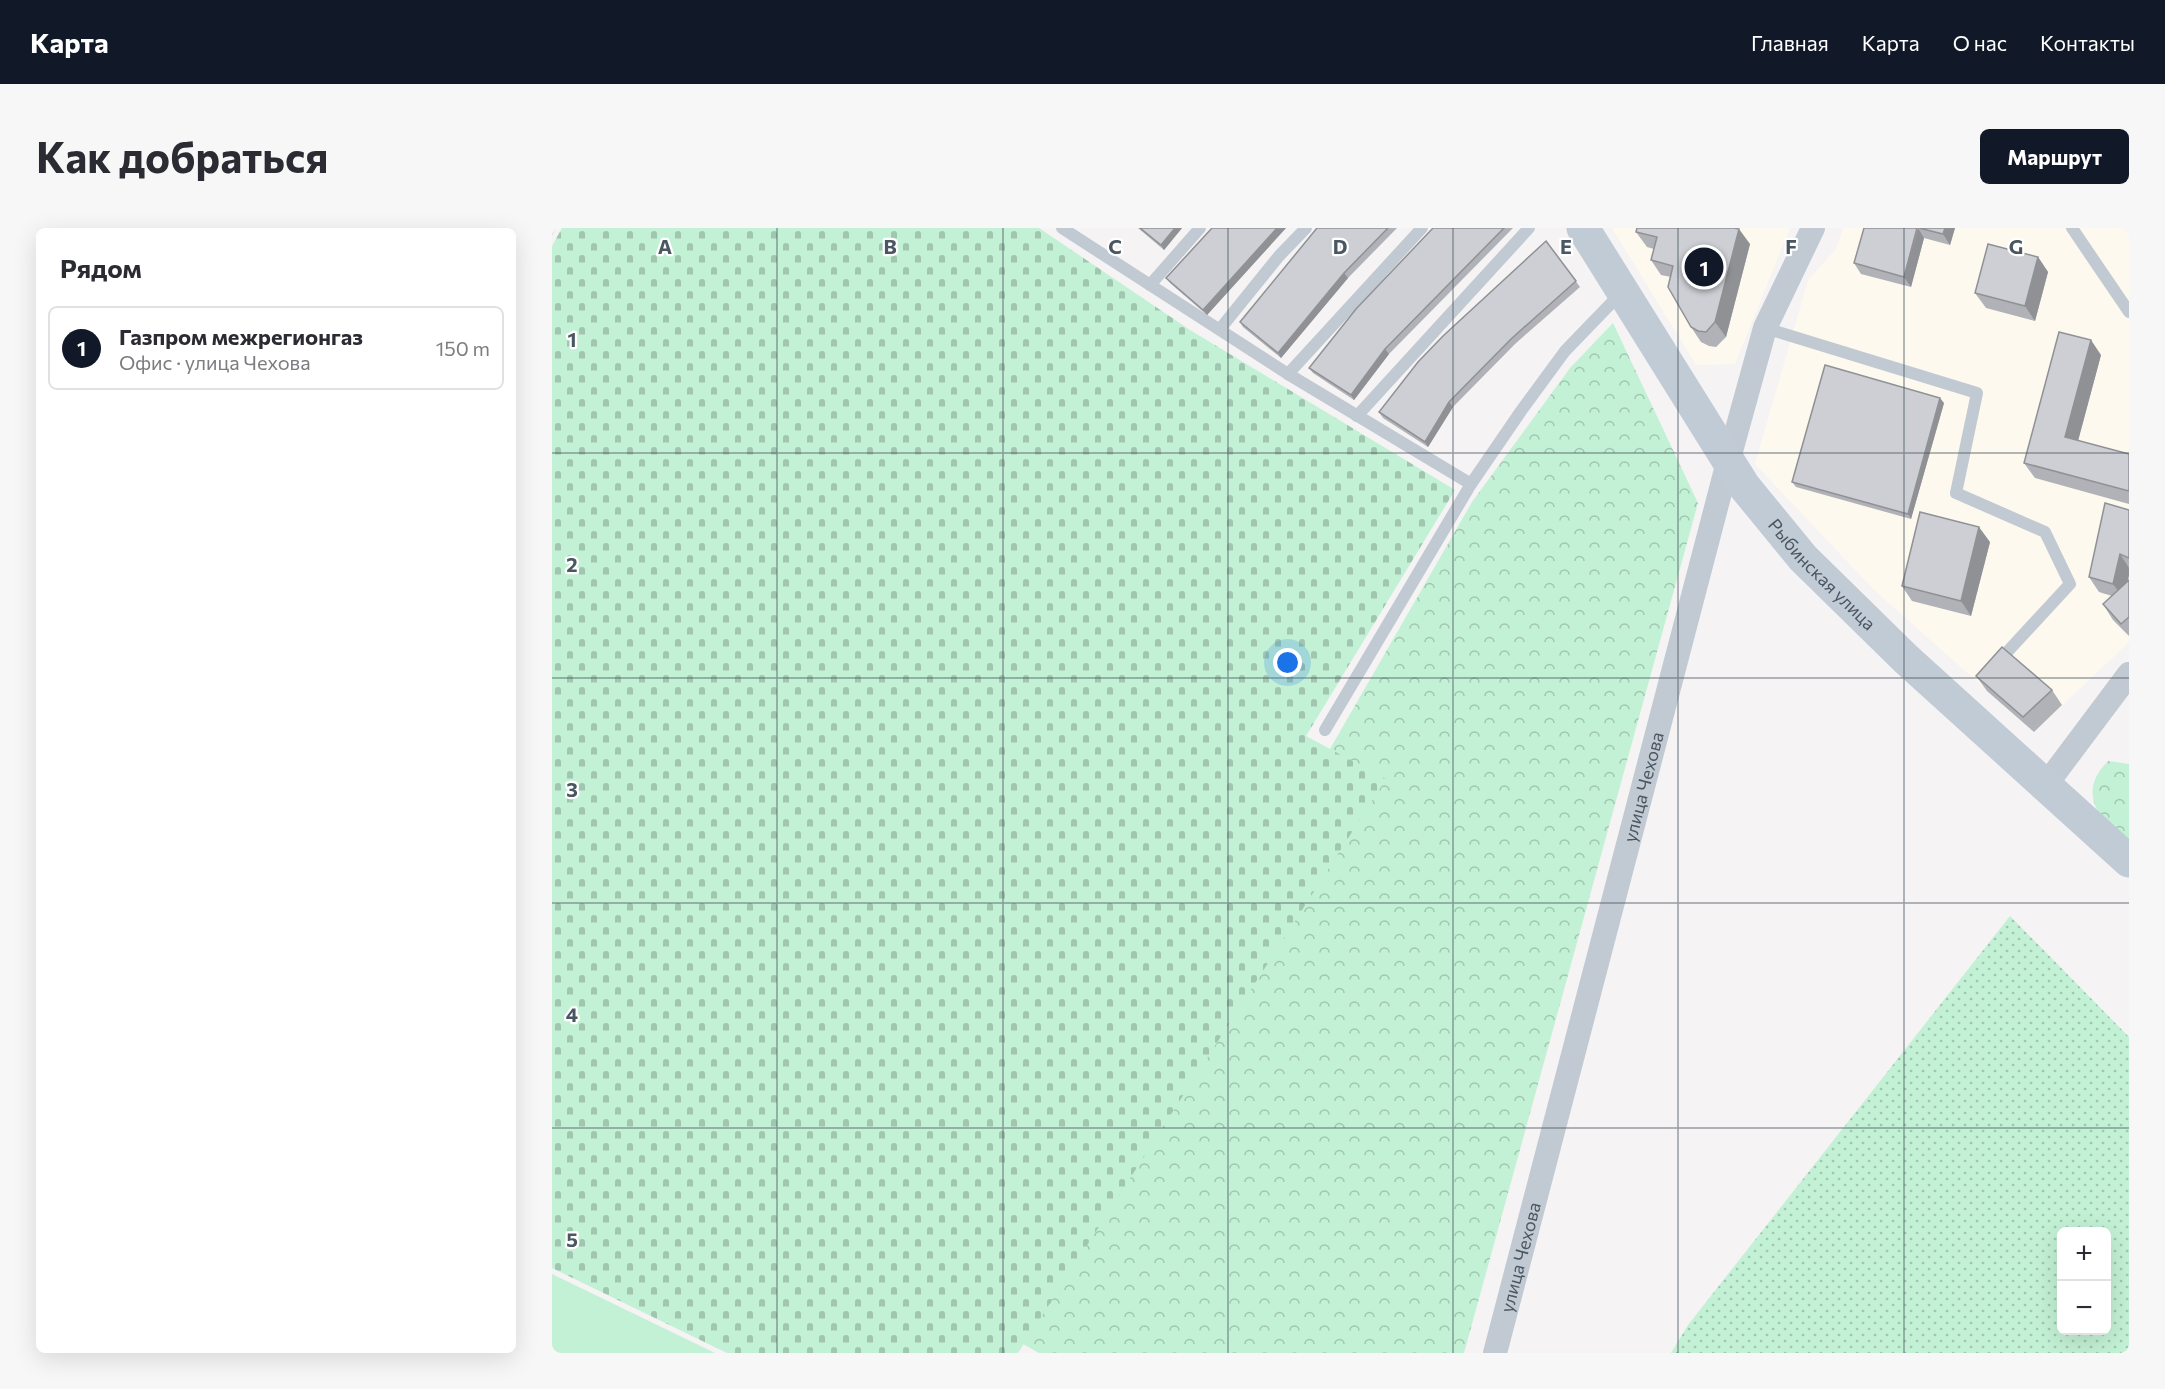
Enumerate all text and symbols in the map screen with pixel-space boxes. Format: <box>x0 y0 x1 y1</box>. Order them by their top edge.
text: Карта <box>30 25 109 59</box>
text: Главная <box>1751 30 1829 55</box>
text: Карта <box>1862 30 1920 55</box>
text: О нас <box>1953 30 2007 55</box>
text: Контакты <box>2040 30 2135 55</box>
button: Маршрут <box>1980 129 2129 184</box>
text: Как добраться <box>36 130 328 182</box>
text: A <box>658 234 672 258</box>
text: B <box>883 234 897 258</box>
text: C <box>1108 234 1122 258</box>
text: D <box>1333 234 1347 258</box>
text: E <box>1560 234 1572 258</box>
text: F <box>1785 234 1797 258</box>
text: G <box>2009 234 2023 258</box>
pin: 1 <box>1684 244 1724 290</box>
text: Рядом <box>60 252 142 283</box>
text: Газпром межрегионгаз <box>119 323 363 350</box>
text: 1 <box>567 327 577 351</box>
text: 1 <box>77 336 86 360</box>
text: 150 m <box>436 336 490 360</box>
text: Офис · улица Чехова <box>119 350 311 374</box>
street label: Рыбинская улица <box>1764 514 1881 634</box>
text: 2 <box>566 552 578 576</box>
your location <box>1273 648 1302 677</box>
street label: улица Чехова <box>1618 729 1668 845</box>
text: 3 <box>566 777 578 801</box>
text: 4 <box>566 1002 578 1026</box>
street label: улица Чехова <box>1495 1200 1545 1315</box>
text: 5 <box>566 1227 578 1251</box>
map controls <box>2057 1227 2111 1335</box>
button: + <box>2057 1227 2111 1281</box>
button: − <box>2057 1281 2111 1335</box>

